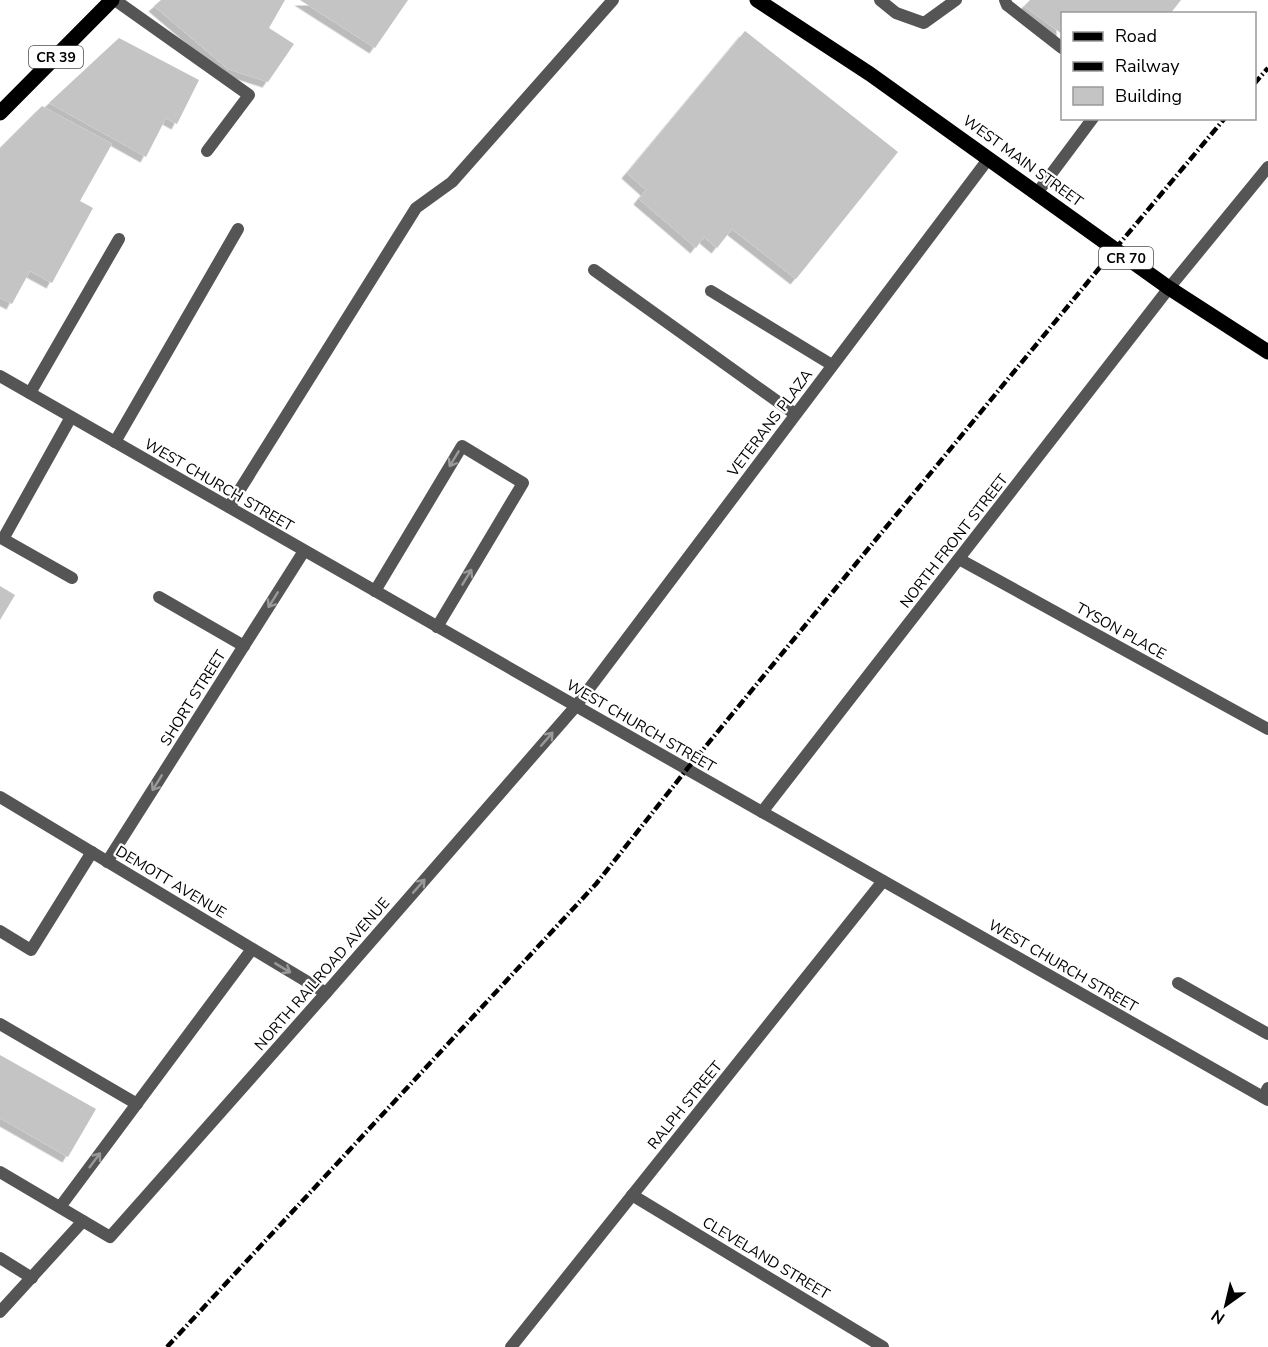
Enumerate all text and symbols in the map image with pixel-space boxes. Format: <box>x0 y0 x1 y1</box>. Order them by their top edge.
legend <box>1061 12 1256 120</box>
text: Road <box>1115 24 1157 48</box>
road number: CR 39 <box>29 46 83 68</box>
text: Railway <box>1115 54 1180 78</box>
text: Building <box>1115 84 1182 108</box>
street label: WEST MAIN STREET <box>959 111 1087 211</box>
road number: CR 70 <box>1099 247 1153 269</box>
street label: VETERANS PLAZA <box>722 365 817 481</box>
street label: WEST CHURCH STREET <box>141 434 297 536</box>
one-way arrow <box>448 450 460 467</box>
street label: NORTH FRONT STREET <box>895 470 1013 612</box>
one-way arrow <box>461 569 473 586</box>
one-way arrow <box>266 592 279 609</box>
street label: TYSON PLACE <box>1072 598 1170 664</box>
street label: SHORT STREET <box>156 646 230 750</box>
street label: WEST CHURCH STREET <box>563 675 719 777</box>
one-way arrow <box>540 732 554 747</box>
one-way arrow <box>151 774 163 791</box>
street label: DEMOTT AVENUE <box>112 841 230 923</box>
one-way arrow <box>412 879 426 894</box>
street label: NORTH RAILROAD AVENUE <box>250 893 394 1055</box>
street label: WEST CHURCH STREET <box>985 915 1141 1017</box>
one-way arrow <box>274 962 291 974</box>
street label: RALPH STREET <box>643 1057 727 1153</box>
one-way arrow <box>89 1153 101 1169</box>
street label: CLEVELAND STREET <box>699 1212 833 1304</box>
north arrow <box>1196 1275 1256 1335</box>
text: N <box>1207 1304 1229 1329</box>

